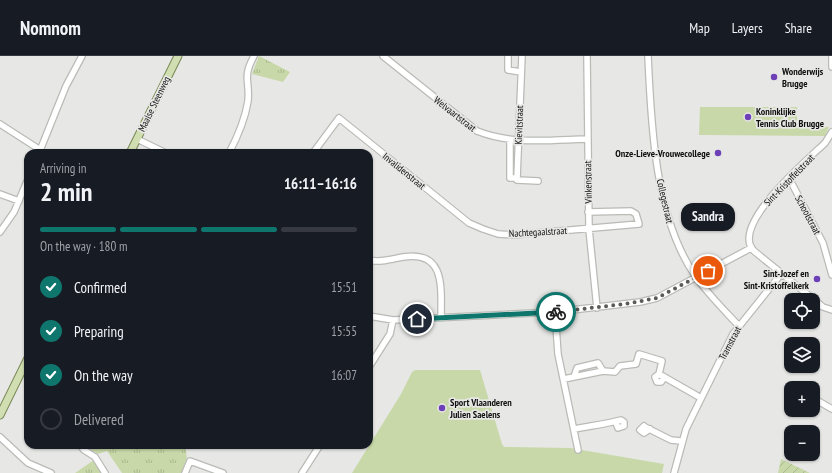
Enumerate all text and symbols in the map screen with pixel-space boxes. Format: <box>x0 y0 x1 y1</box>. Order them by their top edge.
text: Nomnom <box>20 16 81 40</box>
text: Map <box>689 19 710 37</box>
text: Layers <box>732 19 763 37</box>
text: Share <box>785 19 812 37</box>
place label: Wonderwijs Brugge <box>781 65 824 90</box>
marker: Wonderwijs Brugge <box>769 72 779 82</box>
street label: Maalse Steenweg <box>135 74 173 134</box>
street label: Welvaartstraat <box>431 93 479 135</box>
street label: Kievitstraat <box>512 105 526 145</box>
place label: Koninklijke Tennis Club Brugge <box>756 105 824 130</box>
marker: Koninklijke Tennis Club Brugge <box>743 112 753 122</box>
place label: Onze-Lieve-Vrouwecollege <box>615 147 710 160</box>
marker: Onze-Lieve-Vrouwecollege <box>713 148 723 158</box>
street label: Invalidenstraat <box>380 150 428 192</box>
street label: Sint-Kristoffelstraat <box>761 151 817 209</box>
text: Arriving in <box>40 160 87 177</box>
street label: Vinkenstraat <box>581 160 595 205</box>
text: 16:11–16:16 <box>284 174 357 193</box>
text: 2 min <box>40 175 93 208</box>
street label: Collegestraat <box>654 177 676 225</box>
street label: Schoolstraat <box>792 193 824 237</box>
callout: Sandra <box>681 203 735 231</box>
text: Sandra <box>692 208 724 225</box>
street label: Nachtegaalstraat <box>509 224 568 240</box>
text: On the way · 180 m <box>40 238 127 255</box>
pin <box>691 254 725 288</box>
icon: bag <box>697 260 719 282</box>
place label: Sint-Jozef en Sint-Kristoffelkerk <box>744 267 810 292</box>
marker: Sint-Jozef en Sint-Kristoffelkerk <box>812 274 822 284</box>
icon: check <box>40 276 62 298</box>
text: Confirmed <box>74 278 127 297</box>
text: 15:51 <box>331 279 357 296</box>
courier <box>536 292 576 332</box>
map controls <box>784 293 820 461</box>
button: locate <box>784 293 820 329</box>
icon: bike <box>545 301 567 323</box>
pin <box>400 302 434 336</box>
icon: home <box>406 308 428 330</box>
icon: check <box>40 320 62 342</box>
text: Preparing <box>74 322 124 341</box>
text: 15:55 <box>331 323 357 340</box>
street label: Tramstraat <box>716 324 744 362</box>
button: layers <box>784 337 820 373</box>
icon: check <box>40 364 62 386</box>
text: On the way <box>74 366 133 385</box>
text: 16:07 <box>331 367 357 384</box>
button: + <box>784 381 820 417</box>
place label: Sport Vlaanderen Julien Saelens <box>449 396 512 421</box>
marker: Sport Vlaanderen Julien Saelens <box>437 403 447 413</box>
text: Delivered <box>74 410 124 429</box>
button: − <box>784 425 820 461</box>

